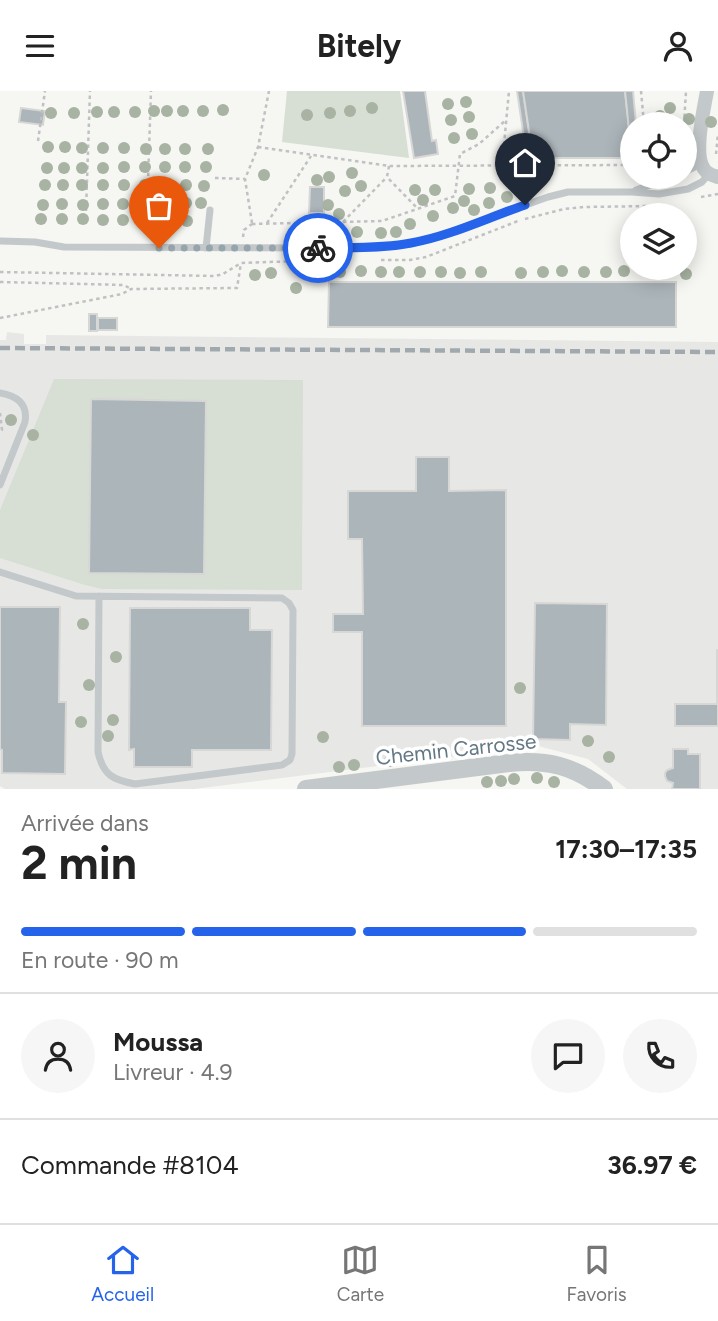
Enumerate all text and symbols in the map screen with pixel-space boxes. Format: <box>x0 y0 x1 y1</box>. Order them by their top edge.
icon: menu <box>21 27 59 65</box>
text: Bitely <box>317 27 401 65</box>
icon: person <box>659 27 697 65</box>
map controls <box>620 112 697 280</box>
button: locate <box>620 112 697 189</box>
pin <box>495 133 555 205</box>
icon: home <box>506 144 544 182</box>
pin <box>129 176 189 248</box>
icon: bag <box>140 187 178 225</box>
button: layers <box>620 203 697 280</box>
courier <box>283 213 353 283</box>
icon: bike <box>299 229 337 267</box>
street label: Chemin Carrosse <box>375 728 537 770</box>
text: Arrivée dans <box>21 809 149 837</box>
text: 17:30–17:35 <box>555 833 697 865</box>
text: 2 min <box>21 835 137 891</box>
text: En route · 90 m <box>21 946 179 974</box>
button: person <box>21 1019 95 1093</box>
button: chat <box>531 1019 605 1093</box>
button: phone <box>623 1019 697 1093</box>
text: Moussa <box>113 1026 203 1058</box>
text: Livreur · 4.9 <box>113 1058 233 1086</box>
text: Commande #8104 <box>21 1149 239 1181</box>
text: 36.97 € <box>607 1149 697 1181</box>
tab: Accueil <box>91 1241 154 1306</box>
tab: Carte <box>337 1241 384 1306</box>
tab: Favoris <box>567 1241 627 1306</box>

